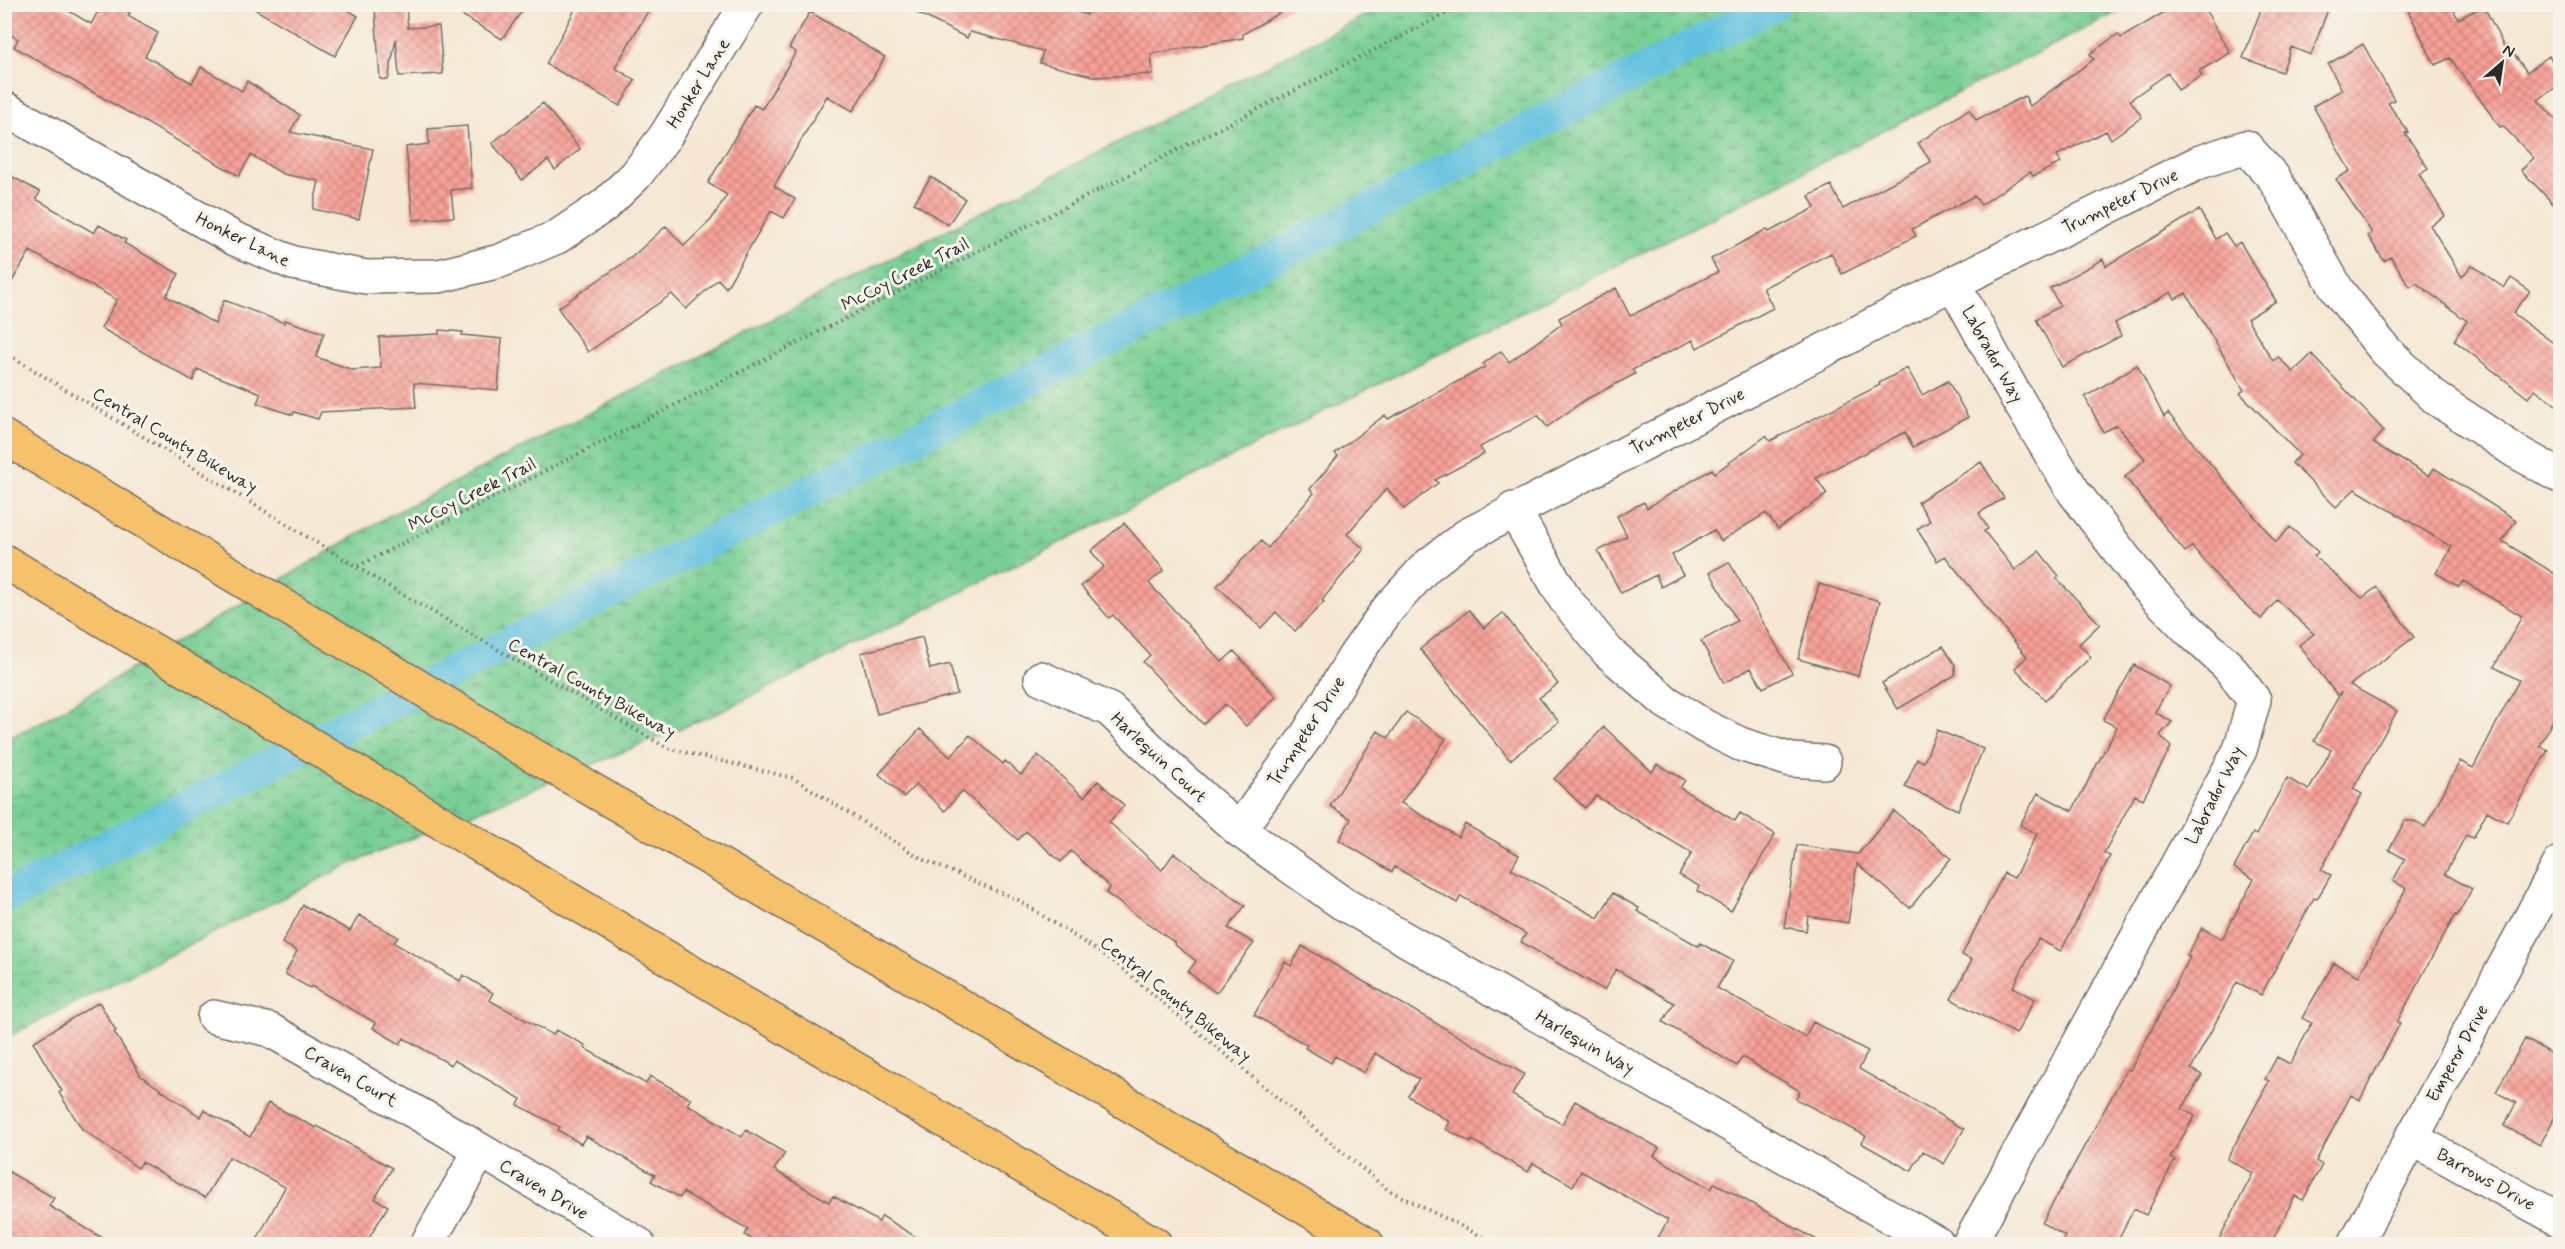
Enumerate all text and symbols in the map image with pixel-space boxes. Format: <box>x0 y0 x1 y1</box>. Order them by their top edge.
north arrow <box>2472 33 2532 93</box>
street label: Honker Lane <box>662 34 736 133</box>
text: N <box>2499 39 2518 63</box>
street label: Trumpeter Drive <box>2058 163 2183 240</box>
street label: Honker Lane <box>191 207 294 273</box>
street label: McCoy Creek Trail <box>837 232 974 318</box>
street label: Labrador Way <box>1956 302 2029 407</box>
street label: Central County Bikeway <box>88 382 261 500</box>
street label: Trumpeter Drive <box>1626 383 1749 461</box>
street label: McCoy Creek Trail <box>404 452 541 538</box>
street label: Central County Bikeway <box>503 633 680 745</box>
street label: Trumpeter Drive <box>1262 672 1351 791</box>
street label: Harlequin Court <box>1105 707 1212 809</box>
street label: Labrador Way <box>2180 742 2250 849</box>
street label: Central County Bikeway <box>1095 931 1256 1068</box>
street label: Emperor Drive <box>2421 1000 2495 1107</box>
street label: Harlequin Way <box>1531 1005 1638 1081</box>
street label: Craven Court <box>299 1040 402 1114</box>
street label: Barrows Drive <box>2432 1143 2539 1217</box>
street label: Craven Drive <box>494 1154 593 1226</box>

